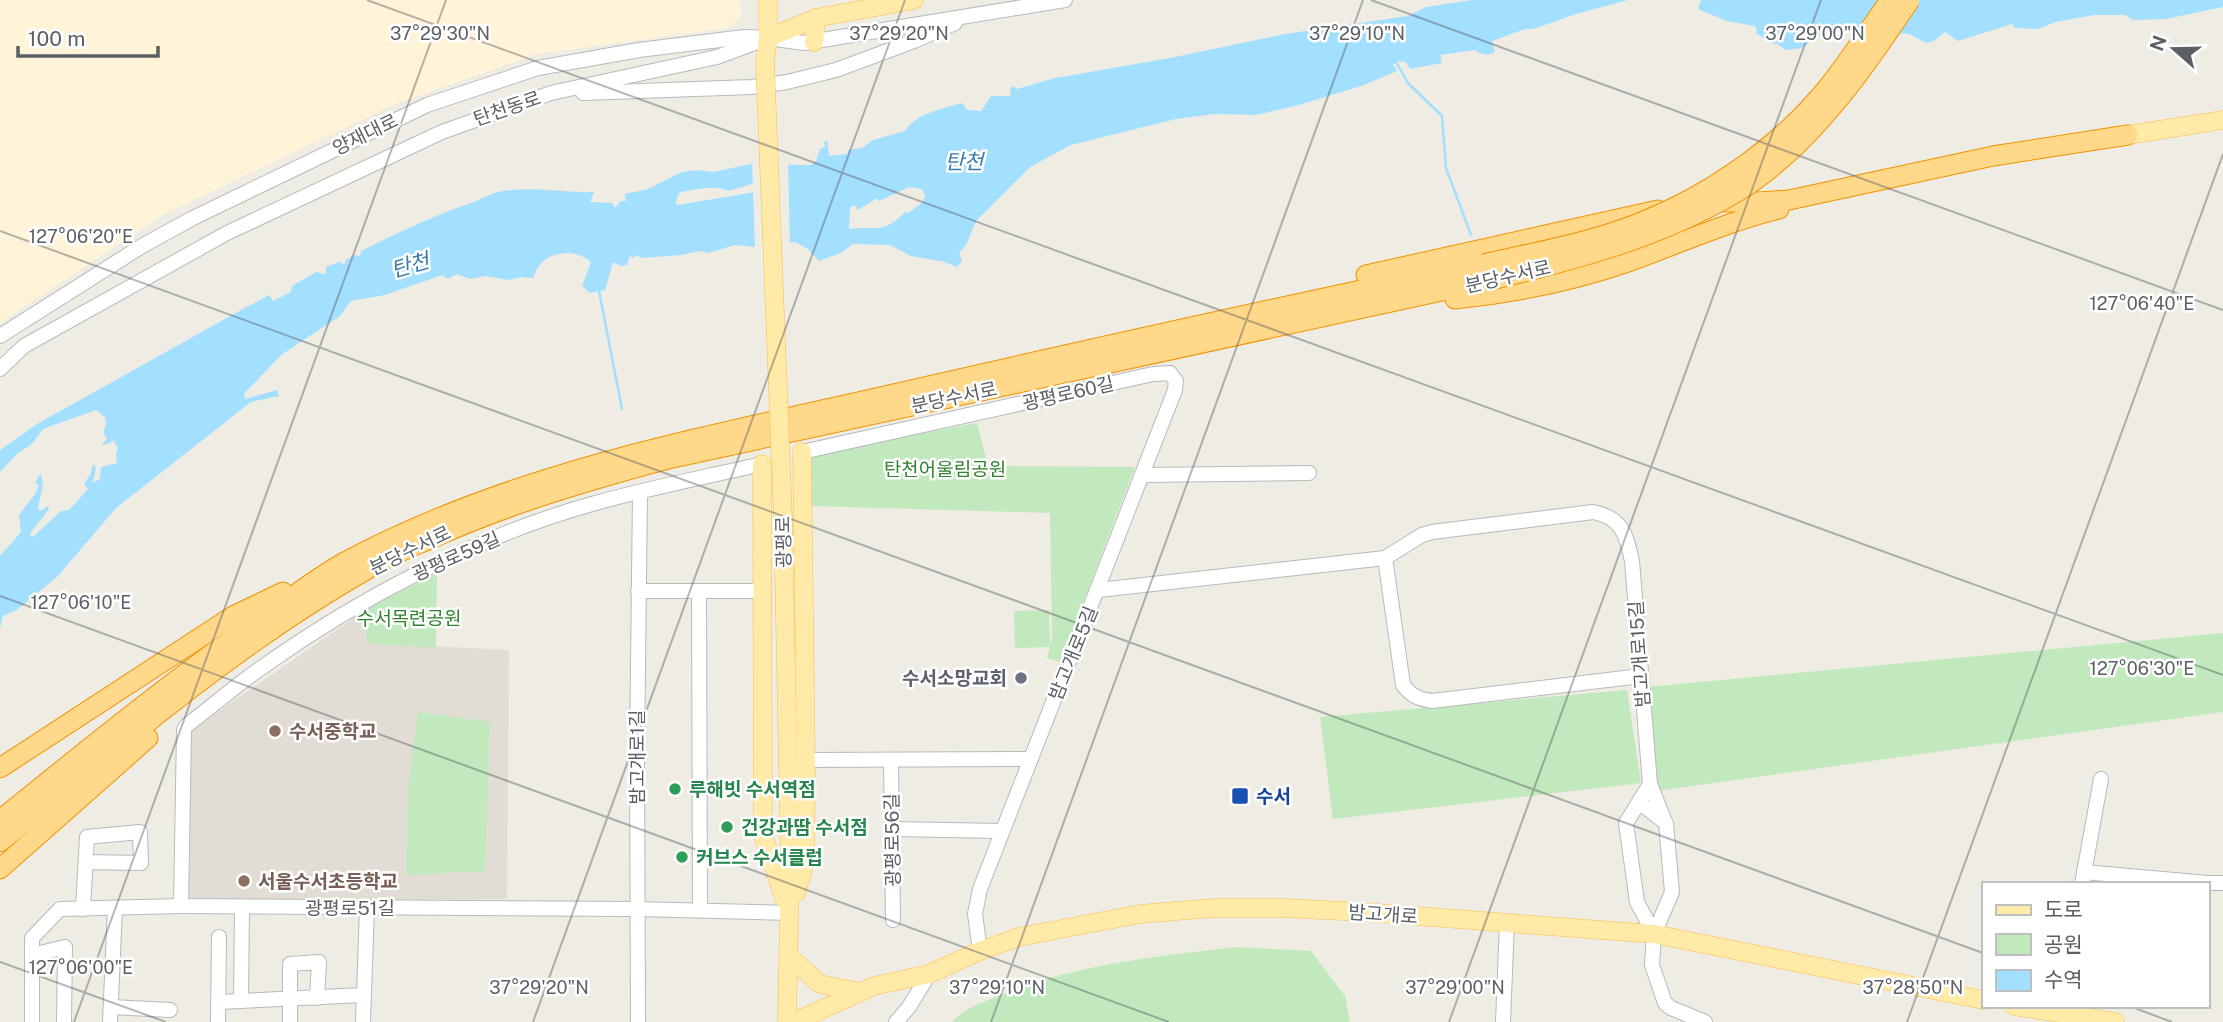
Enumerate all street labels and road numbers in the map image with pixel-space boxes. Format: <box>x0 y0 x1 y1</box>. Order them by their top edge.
street label: 탄천동로 <box>470 86 544 130</box>
street label: 양재대로 <box>329 109 401 159</box>
street label: 분당수서로 <box>1463 255 1553 297</box>
street label: 광평로60길 <box>1020 372 1116 414</box>
street label: 분당수서로 <box>909 377 999 417</box>
street label: 광평로 <box>772 516 794 568</box>
street label: 분당수서로 <box>366 521 454 579</box>
street label: 광평로59길 <box>409 527 503 585</box>
street label: 밤고개로15길 <box>1624 600 1654 708</box>
street label: 밤고개로5길 <box>1044 603 1102 703</box>
street label: 밤고개로1길 <box>626 709 648 805</box>
street label: 광평로56길 <box>880 793 904 887</box>
street label: 광평로51길 <box>305 897 395 919</box>
street label: 밤고개로 <box>1347 901 1419 927</box>

